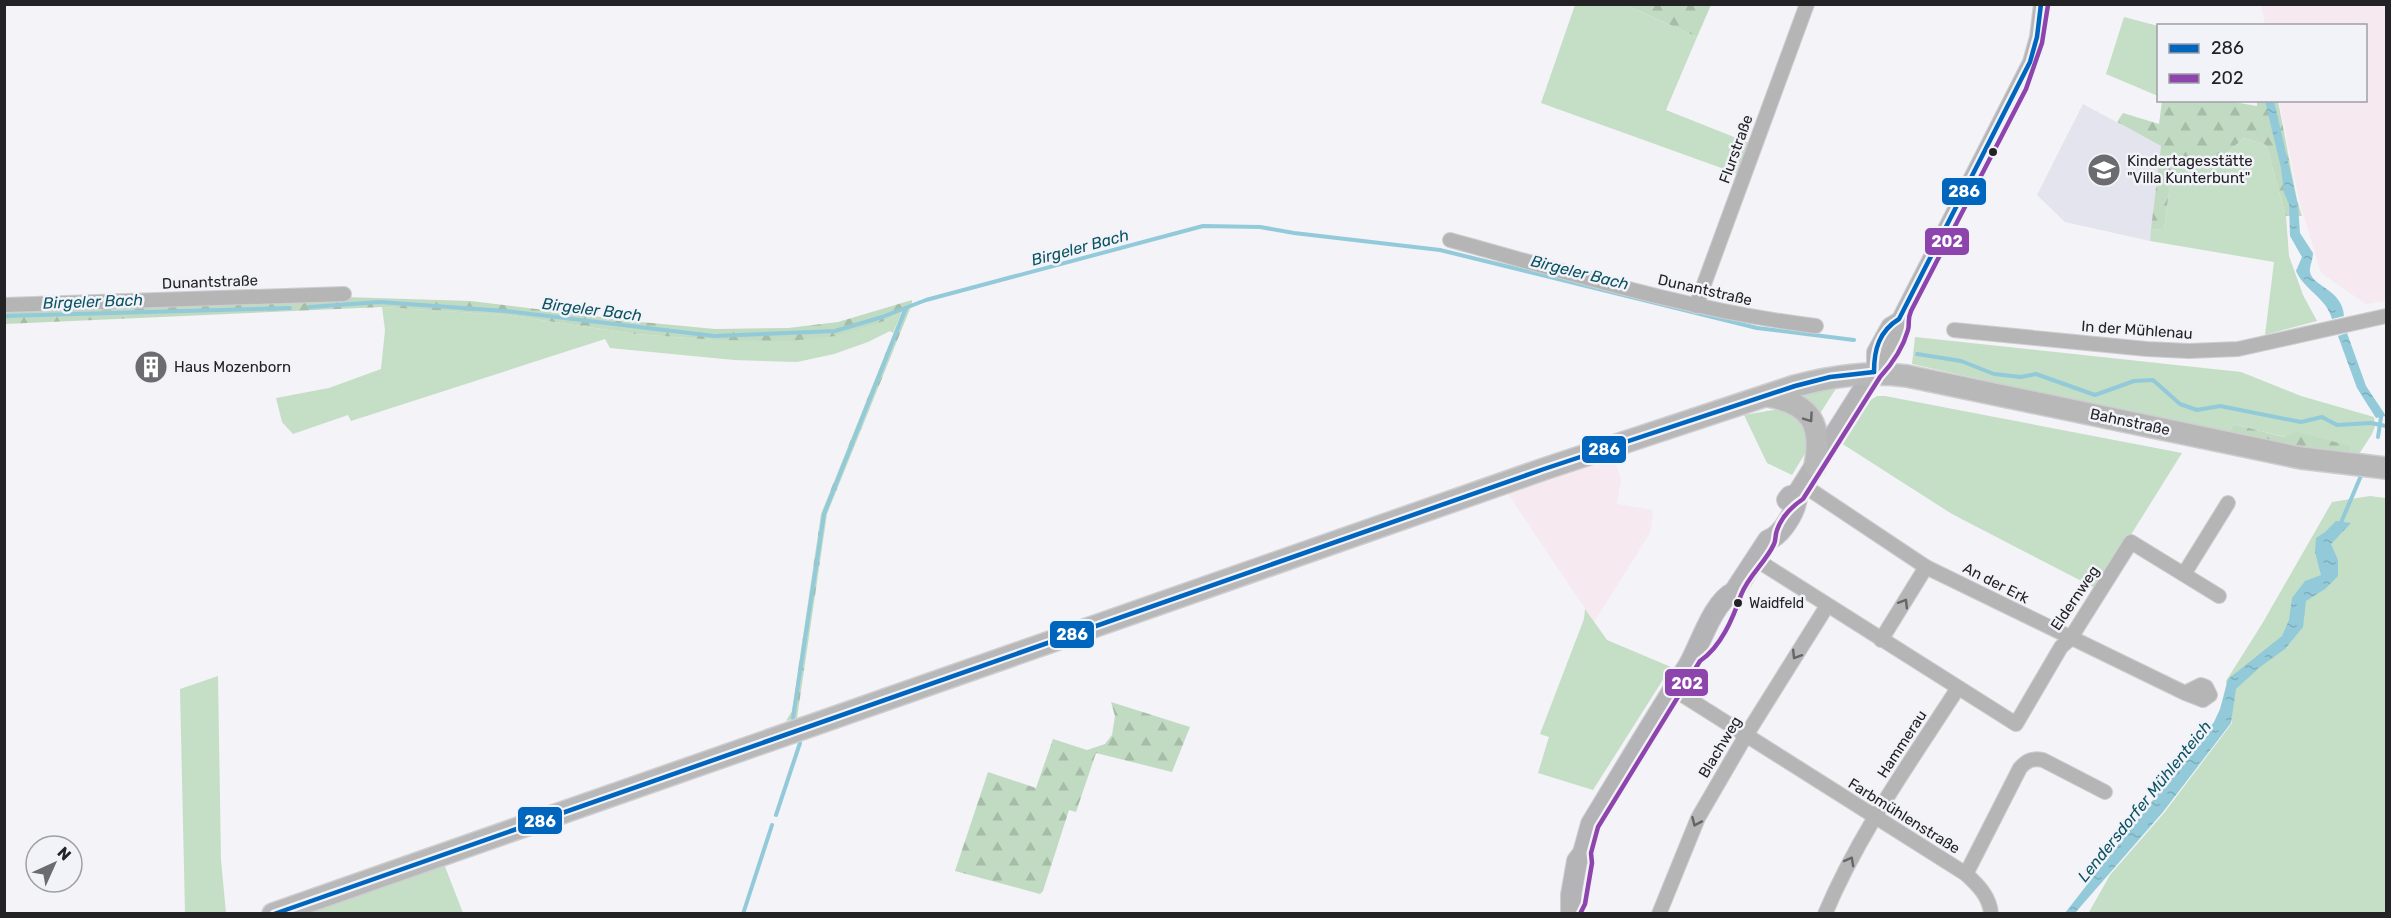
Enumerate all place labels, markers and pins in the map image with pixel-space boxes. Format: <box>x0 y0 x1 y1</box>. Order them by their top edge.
unlabelled marker <box>1987 146 1999 158</box>
school or university icon: Kindertagesstätte "Villa Kunterbunt" <box>2086 152 2122 188</box>
place label: Kindertagesstätte "Villa Kunterbunt" <box>2127 152 2253 187</box>
building icon: Haus Mozenborn <box>133 349 169 385</box>
place label: Haus Mozenborn <box>174 358 291 376</box>
place label: Waidfeld <box>1749 595 1804 612</box>
marker: Waidfeld <box>1732 597 1744 609</box>

